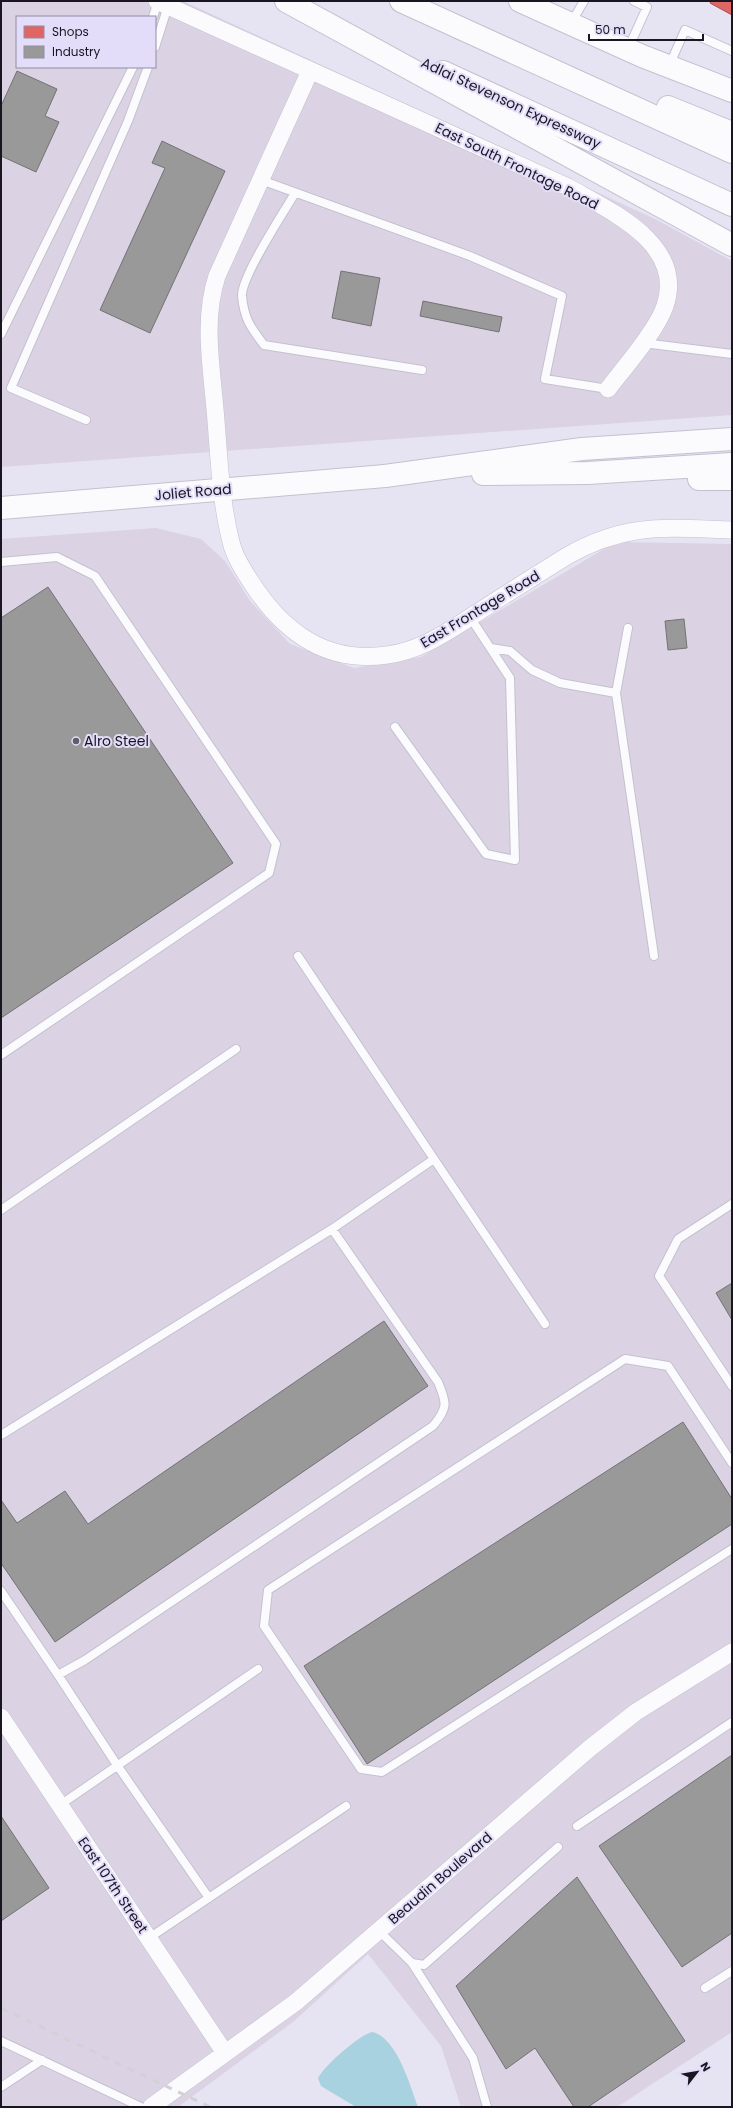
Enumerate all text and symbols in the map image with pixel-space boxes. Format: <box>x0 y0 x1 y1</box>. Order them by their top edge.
legend <box>16 16 156 68</box>
scale bar <box>589 16 703 42</box>
text: 50 m <box>595 21 626 38</box>
text: Shops <box>52 23 89 40</box>
text: Industry <box>52 43 101 60</box>
street label: Adlai Stevenson Expressway <box>418 52 604 154</box>
street label: East South Frontage Road <box>432 118 602 214</box>
street label: Joliet Road <box>154 479 232 505</box>
street label: East Frontage Road <box>417 565 543 653</box>
place label: Alro Steel <box>84 731 149 751</box>
marker: Alro Steel <box>71 736 81 746</box>
street label: Beaudin Boulevard <box>384 1827 496 1929</box>
street label: East 107th Street <box>73 1833 153 1937</box>
north arrow <box>677 2052 717 2092</box>
text: N <box>697 2059 715 2075</box>

